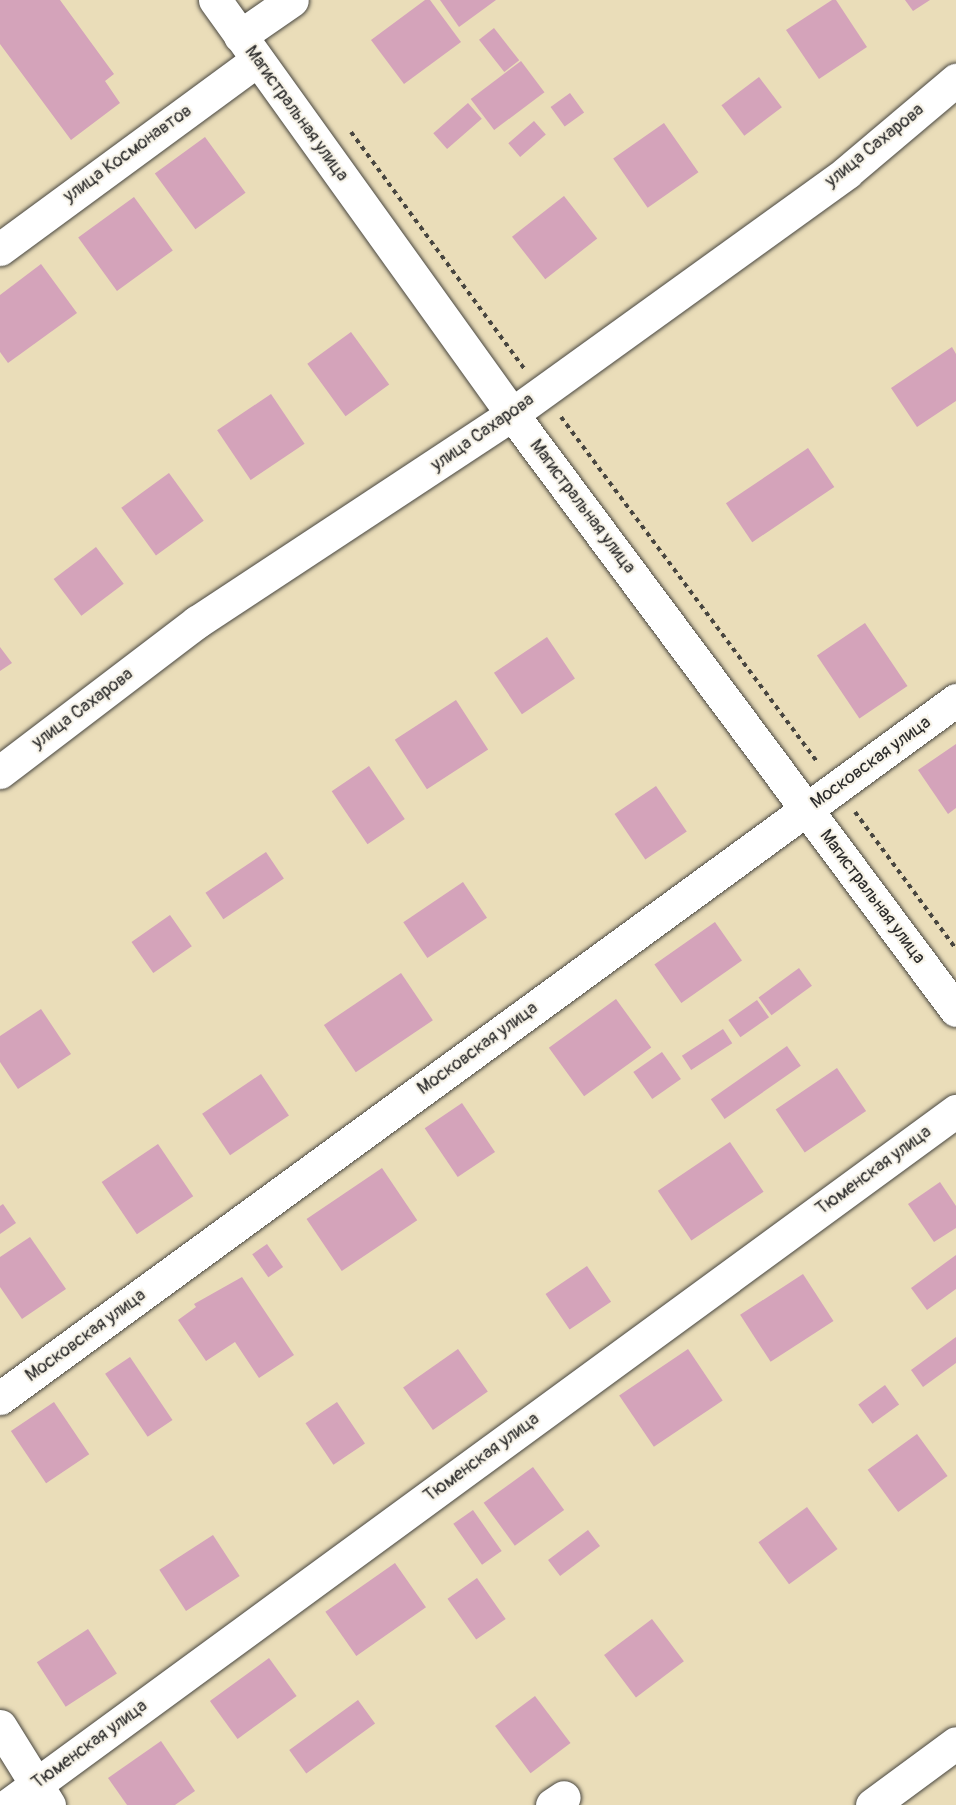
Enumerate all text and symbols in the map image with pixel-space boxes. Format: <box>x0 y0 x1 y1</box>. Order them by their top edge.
street label: Магистральная улица <box>240 42 352 186</box>
street label: улица Космонавтов <box>60 100 196 208</box>
street label: улица Сахарова <box>821 100 929 192</box>
street label: улица Сахарова <box>427 389 539 477</box>
street label: Магистральная улица <box>524 436 640 578</box>
street label: улица Сахарова <box>28 664 138 754</box>
street label: Московская улица <box>807 712 935 814</box>
street label: Магистральная улица <box>814 826 930 968</box>
street label: Московская улица <box>414 998 542 1100</box>
street label: Тюменская улица <box>812 1122 936 1220</box>
street label: Московская улица <box>22 1285 150 1387</box>
street label: Тюменская улица <box>420 1409 544 1507</box>
street label: Тюменская улица <box>28 1696 152 1794</box>

